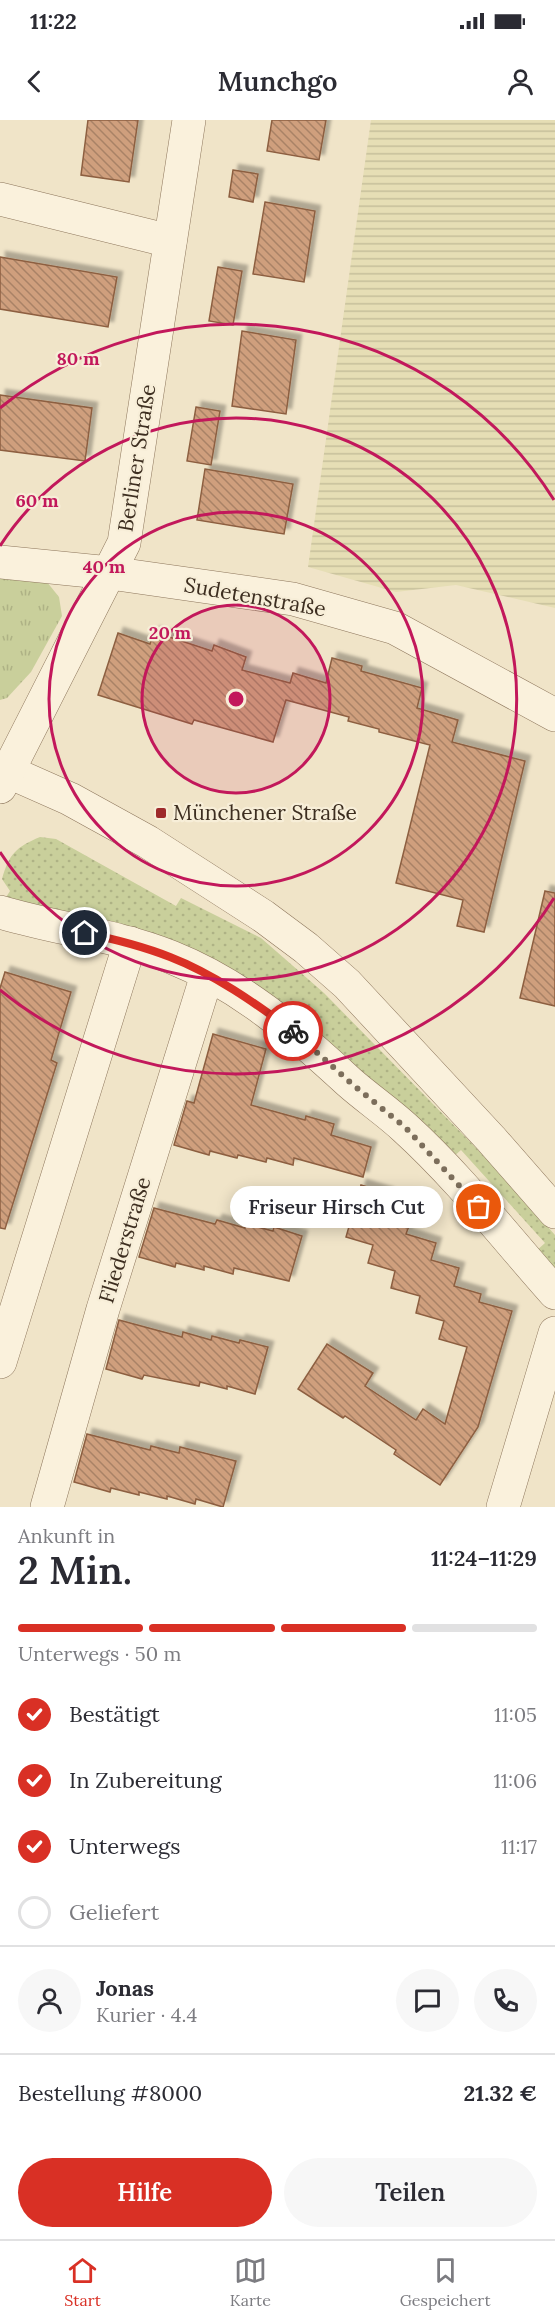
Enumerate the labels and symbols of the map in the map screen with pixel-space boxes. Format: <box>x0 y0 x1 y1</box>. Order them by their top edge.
text: 80 m <box>56 347 100 370</box>
street label: Berliner Straße <box>111 382 162 534</box>
text: 60 m <box>15 489 59 512</box>
text: 40 m <box>83 555 126 578</box>
street label: Sudetenstraße <box>182 571 328 622</box>
text: 20 m <box>149 621 192 644</box>
centre of rings <box>226 689 246 709</box>
place label: Münchener Straße <box>173 799 357 826</box>
marker: Münchener Straße <box>154 806 168 820</box>
pin <box>59 907 110 958</box>
courier <box>263 1001 323 1061</box>
street label: Fliederstraße <box>92 1173 157 1306</box>
pin <box>453 1181 504 1232</box>
callout: Friseur Hirsch Cut <box>230 1186 443 1228</box>

